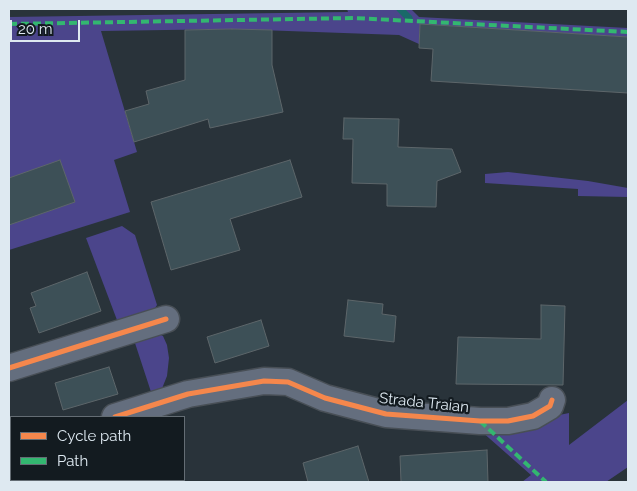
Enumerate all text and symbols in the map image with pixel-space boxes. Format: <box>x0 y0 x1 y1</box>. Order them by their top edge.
scale bar <box>12 10 82 42</box>
text: 20 m <box>18 20 53 38</box>
street label: Strada Traian <box>378 389 470 417</box>
legend <box>10 416 185 481</box>
text: Cycle path <box>57 427 131 445</box>
text: Path <box>57 452 88 470</box>

